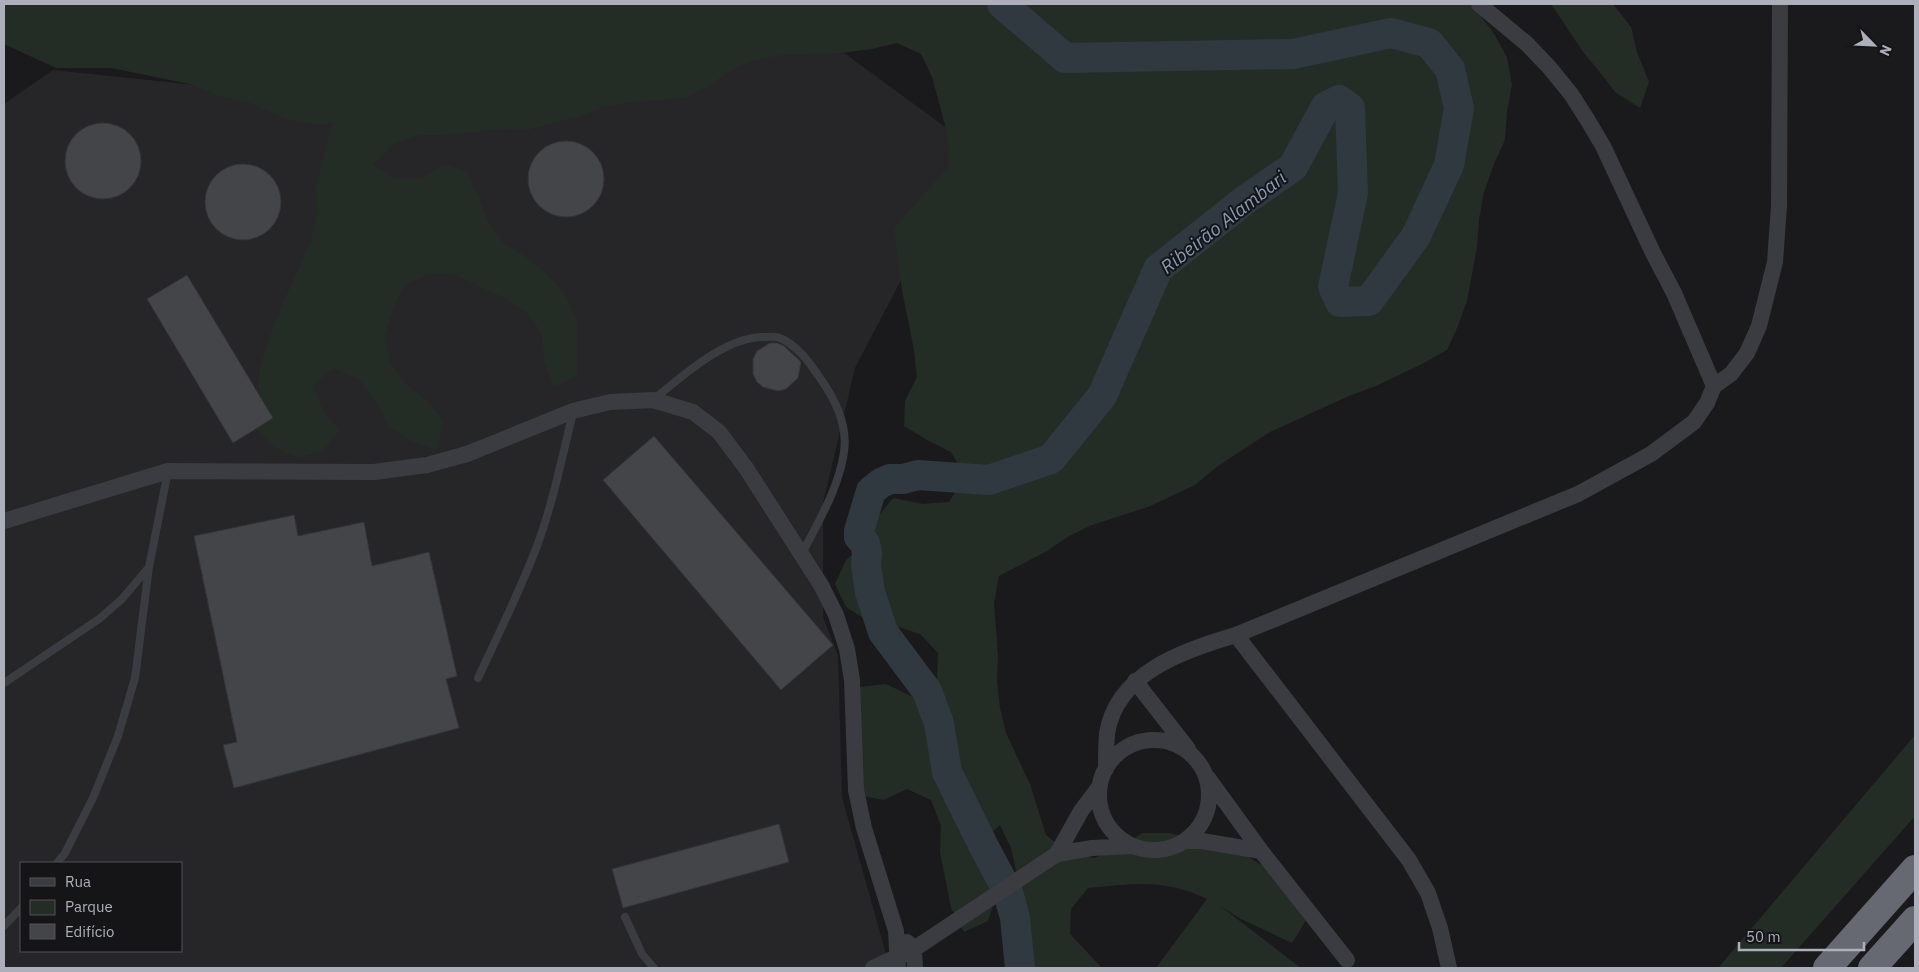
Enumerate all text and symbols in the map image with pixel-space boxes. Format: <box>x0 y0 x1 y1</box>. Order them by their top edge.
north arrow <box>1849 20 1899 70</box>
text: N <box>1876 42 1896 59</box>
water label: Ribeirão Alambari <box>1155 165 1292 279</box>
legend <box>20 862 182 952</box>
text: Rua <box>65 872 91 891</box>
text: Parque <box>65 897 113 916</box>
scale bar <box>1739 920 1864 952</box>
text: Edifício <box>65 922 114 941</box>
text: 50 m <box>1746 927 1781 946</box>

